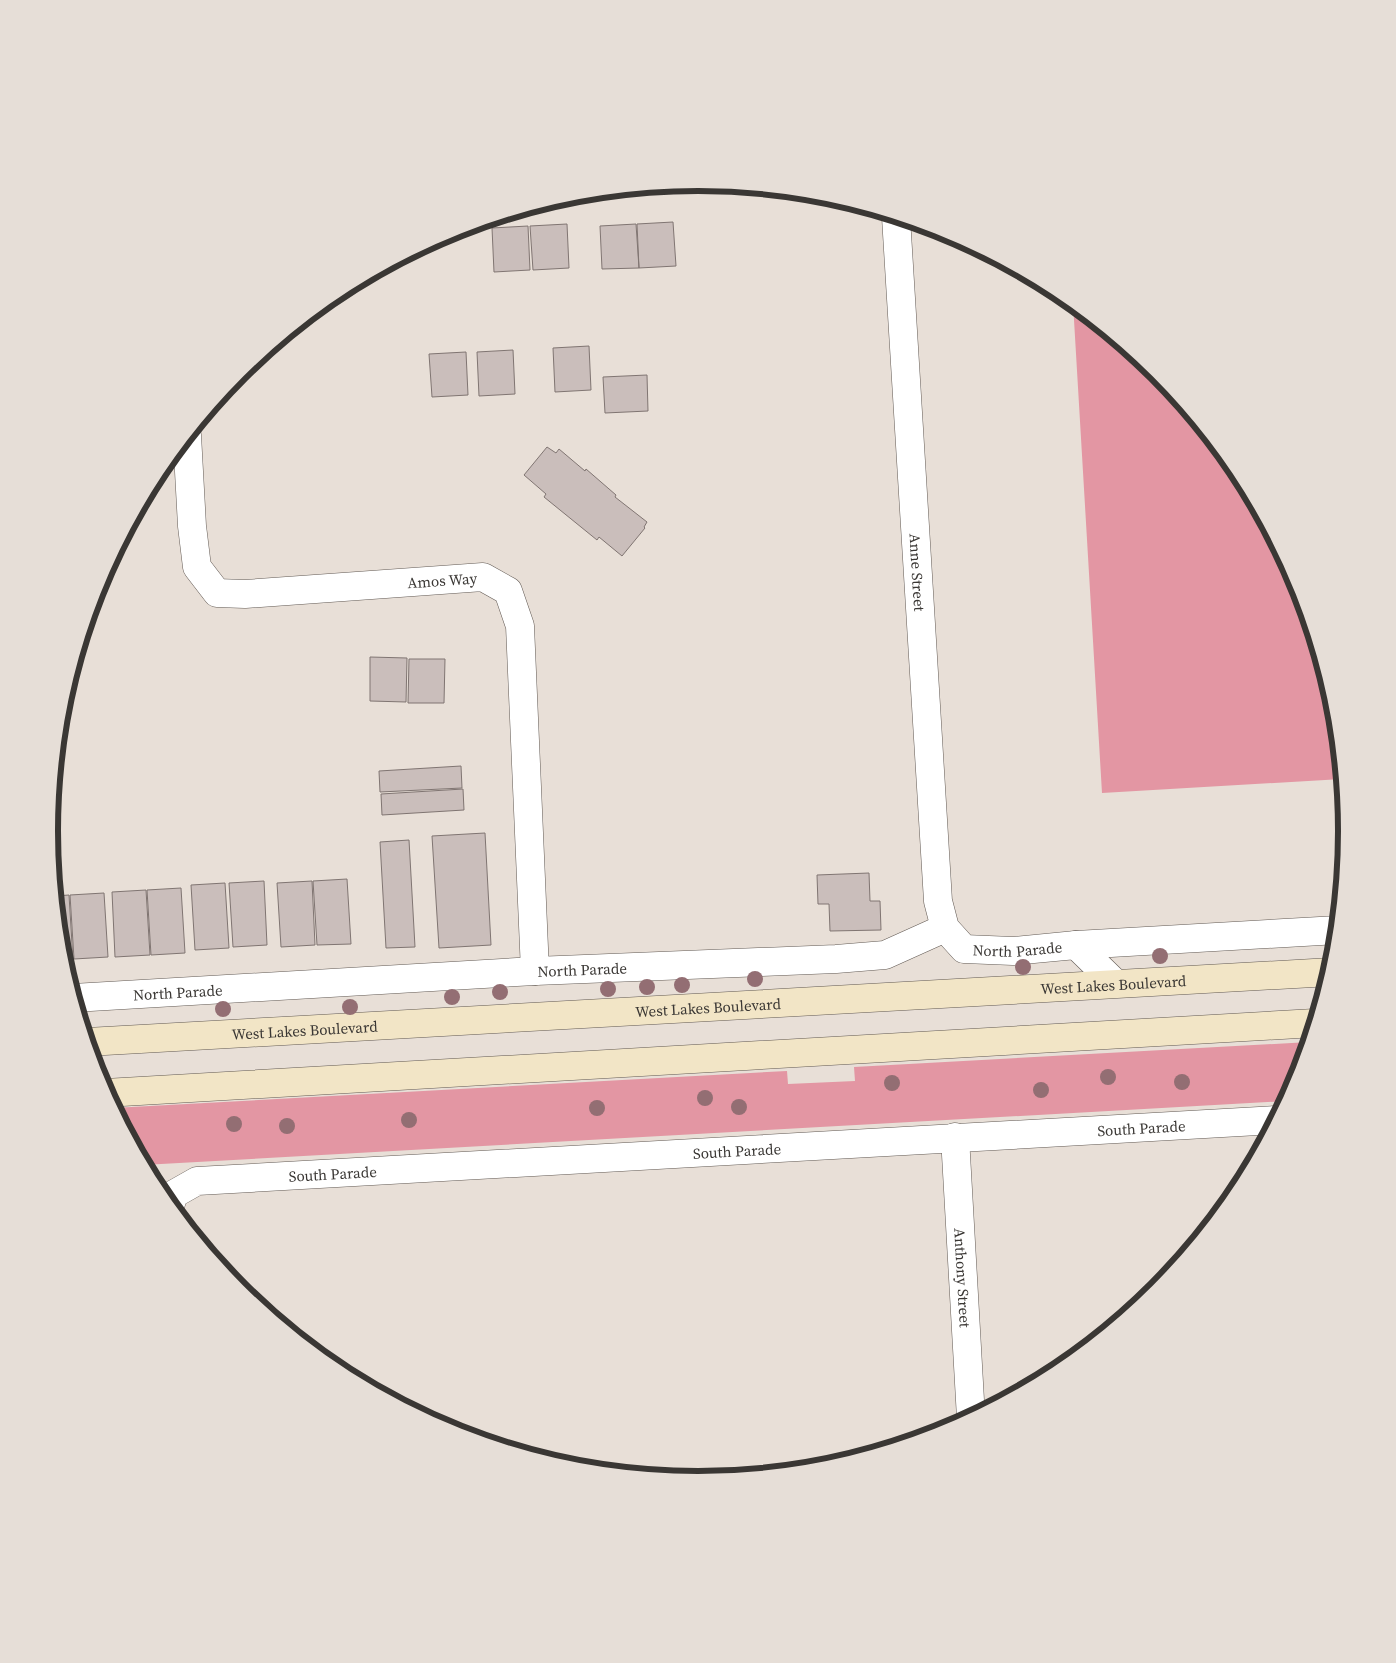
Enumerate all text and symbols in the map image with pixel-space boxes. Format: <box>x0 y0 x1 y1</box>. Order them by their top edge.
street label: Anne Street <box>905 533 931 612</box>
street label: Amos Way <box>407 567 478 593</box>
street label: North Parade <box>972 936 1063 962</box>
street label: North Parade <box>537 957 628 981</box>
street label: West Lakes Boulevard <box>1040 970 1187 999</box>
street label: North Parade <box>133 979 223 1005</box>
street label: West Lakes Boulevard <box>635 992 782 1022</box>
street label: West Lakes Boulevard <box>231 1015 379 1044</box>
street label: South Parade <box>1097 1115 1186 1141</box>
street label: South Parade <box>692 1138 782 1163</box>
street label: South Parade <box>288 1160 378 1186</box>
street label: Anthony Street <box>950 1227 976 1328</box>

